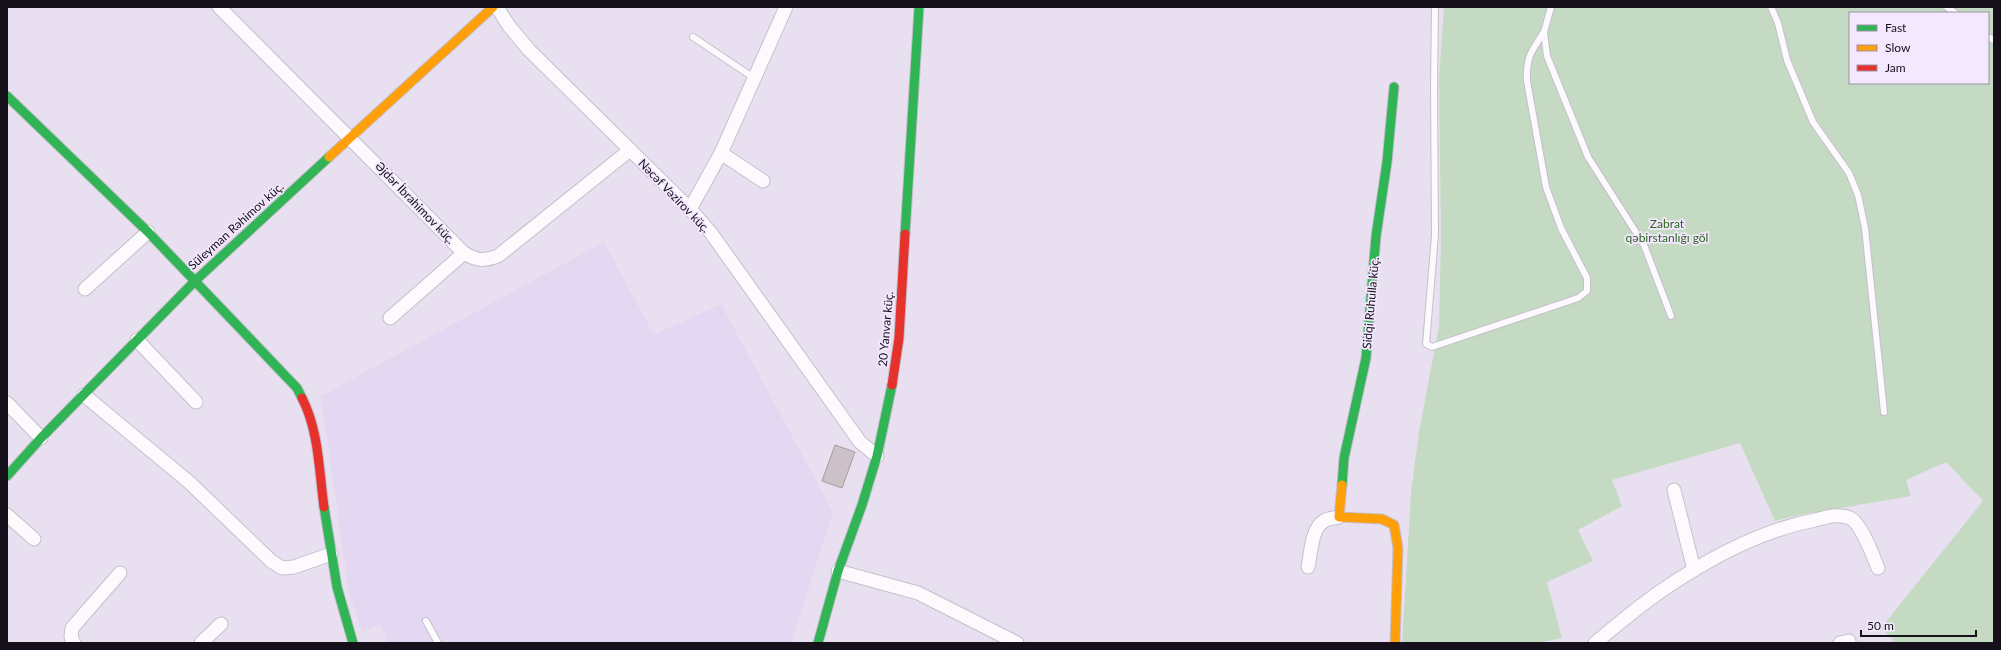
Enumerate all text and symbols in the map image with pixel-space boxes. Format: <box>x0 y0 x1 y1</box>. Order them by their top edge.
legend <box>1849 12 1989 84</box>
text: Fast <box>1885 20 1907 35</box>
text: Slow <box>1885 40 1911 55</box>
text: Jam <box>1885 60 1906 75</box>
street label: Nəcəf Vəzirov küç. <box>635 156 714 236</box>
street label: Əjdər İbrahimov küç. <box>372 158 458 247</box>
street label: Süleyman Rəhimov küç. <box>185 179 287 273</box>
park label: Zabrat qəbirstanlığı göl <box>1626 216 1708 245</box>
street label: Sidqi Ruhulla küç. <box>1359 256 1382 350</box>
street label: 20 Yanvar küç. <box>875 290 896 367</box>
scale bar <box>1861 612 1976 638</box>
text: 50 m <box>1867 618 1894 633</box>

